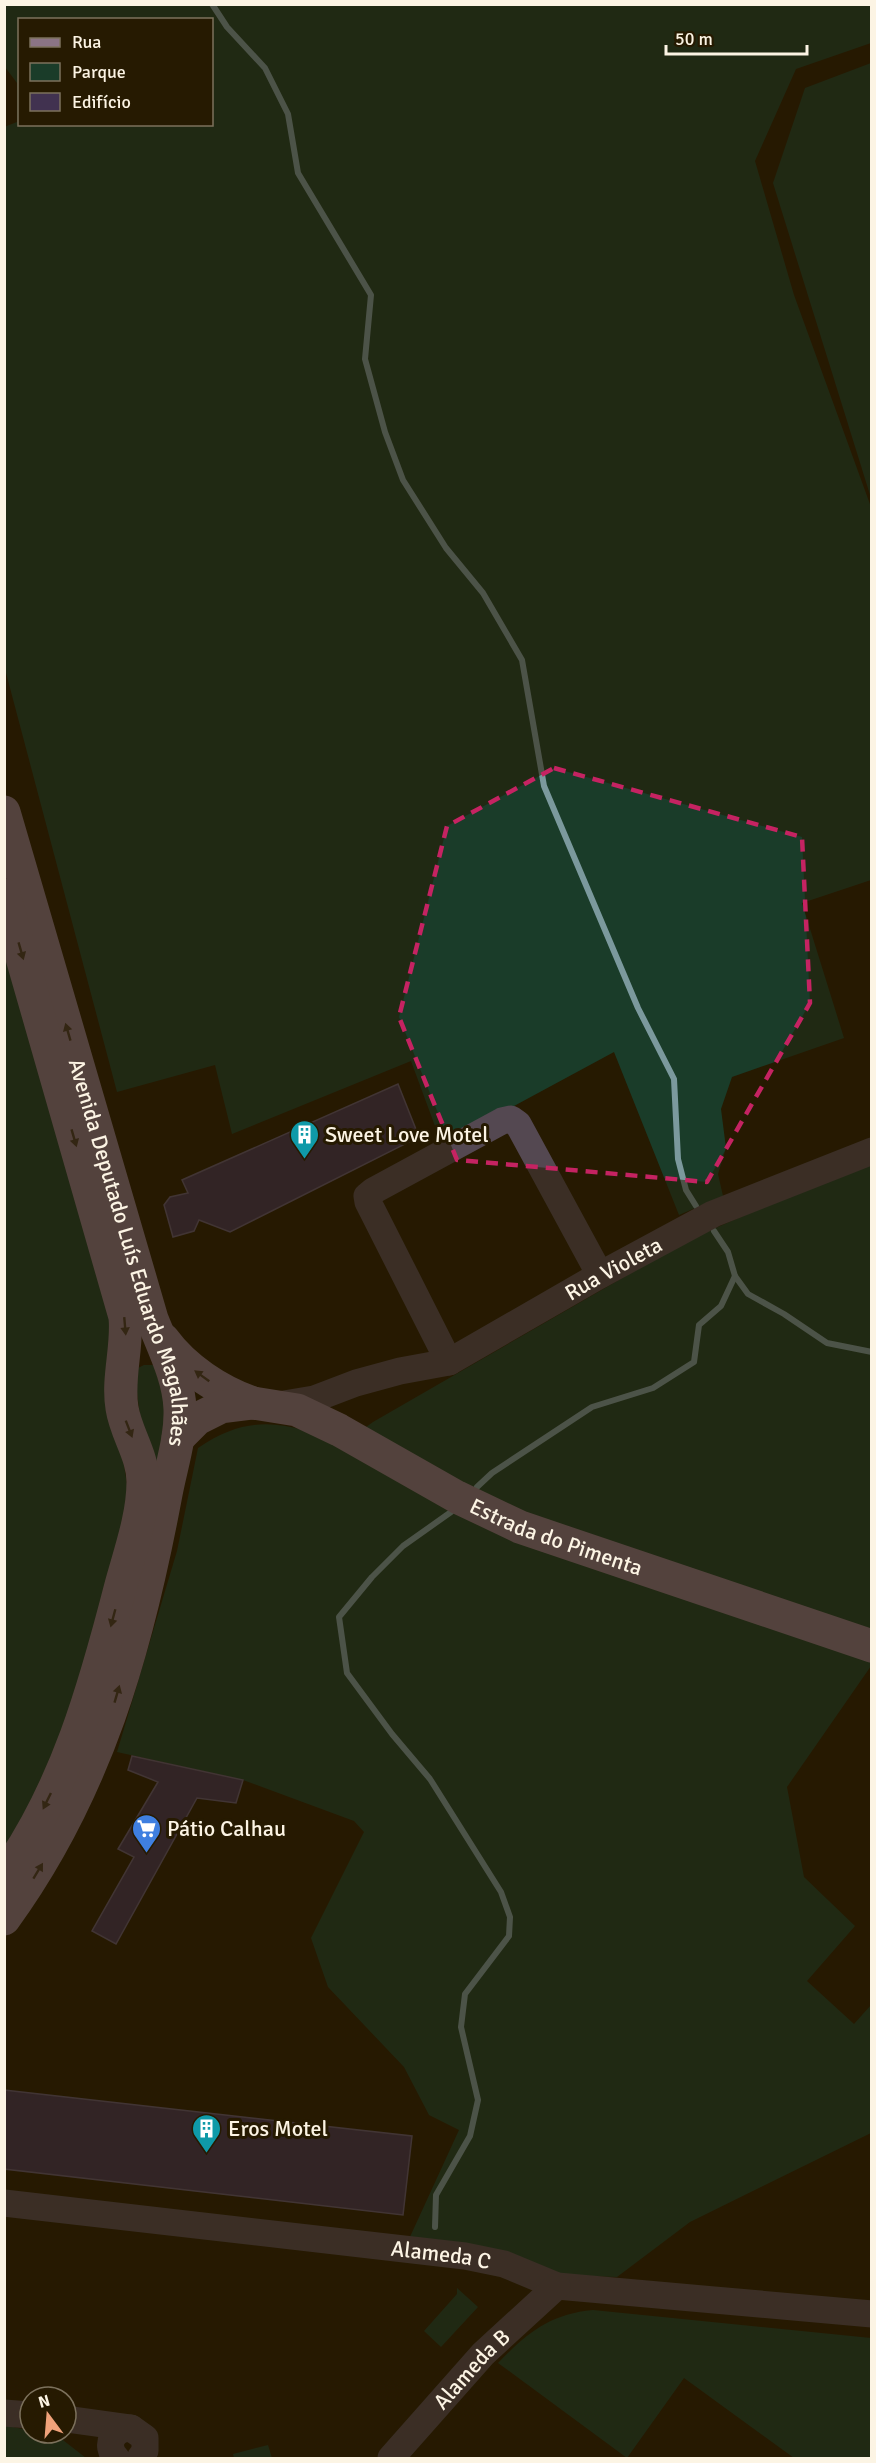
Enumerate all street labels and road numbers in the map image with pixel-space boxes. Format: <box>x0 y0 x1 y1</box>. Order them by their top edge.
street label: Avenida Deputado Luís Eduardo Magalhães <box>63 1055 194 1449</box>
street label: Rua Violeta <box>560 1231 667 1306</box>
street label: Estrada do Pimenta <box>466 1492 646 1581</box>
street label: Alameda C <box>390 2234 493 2274</box>
street label: Alameda B <box>427 2323 515 2415</box>

